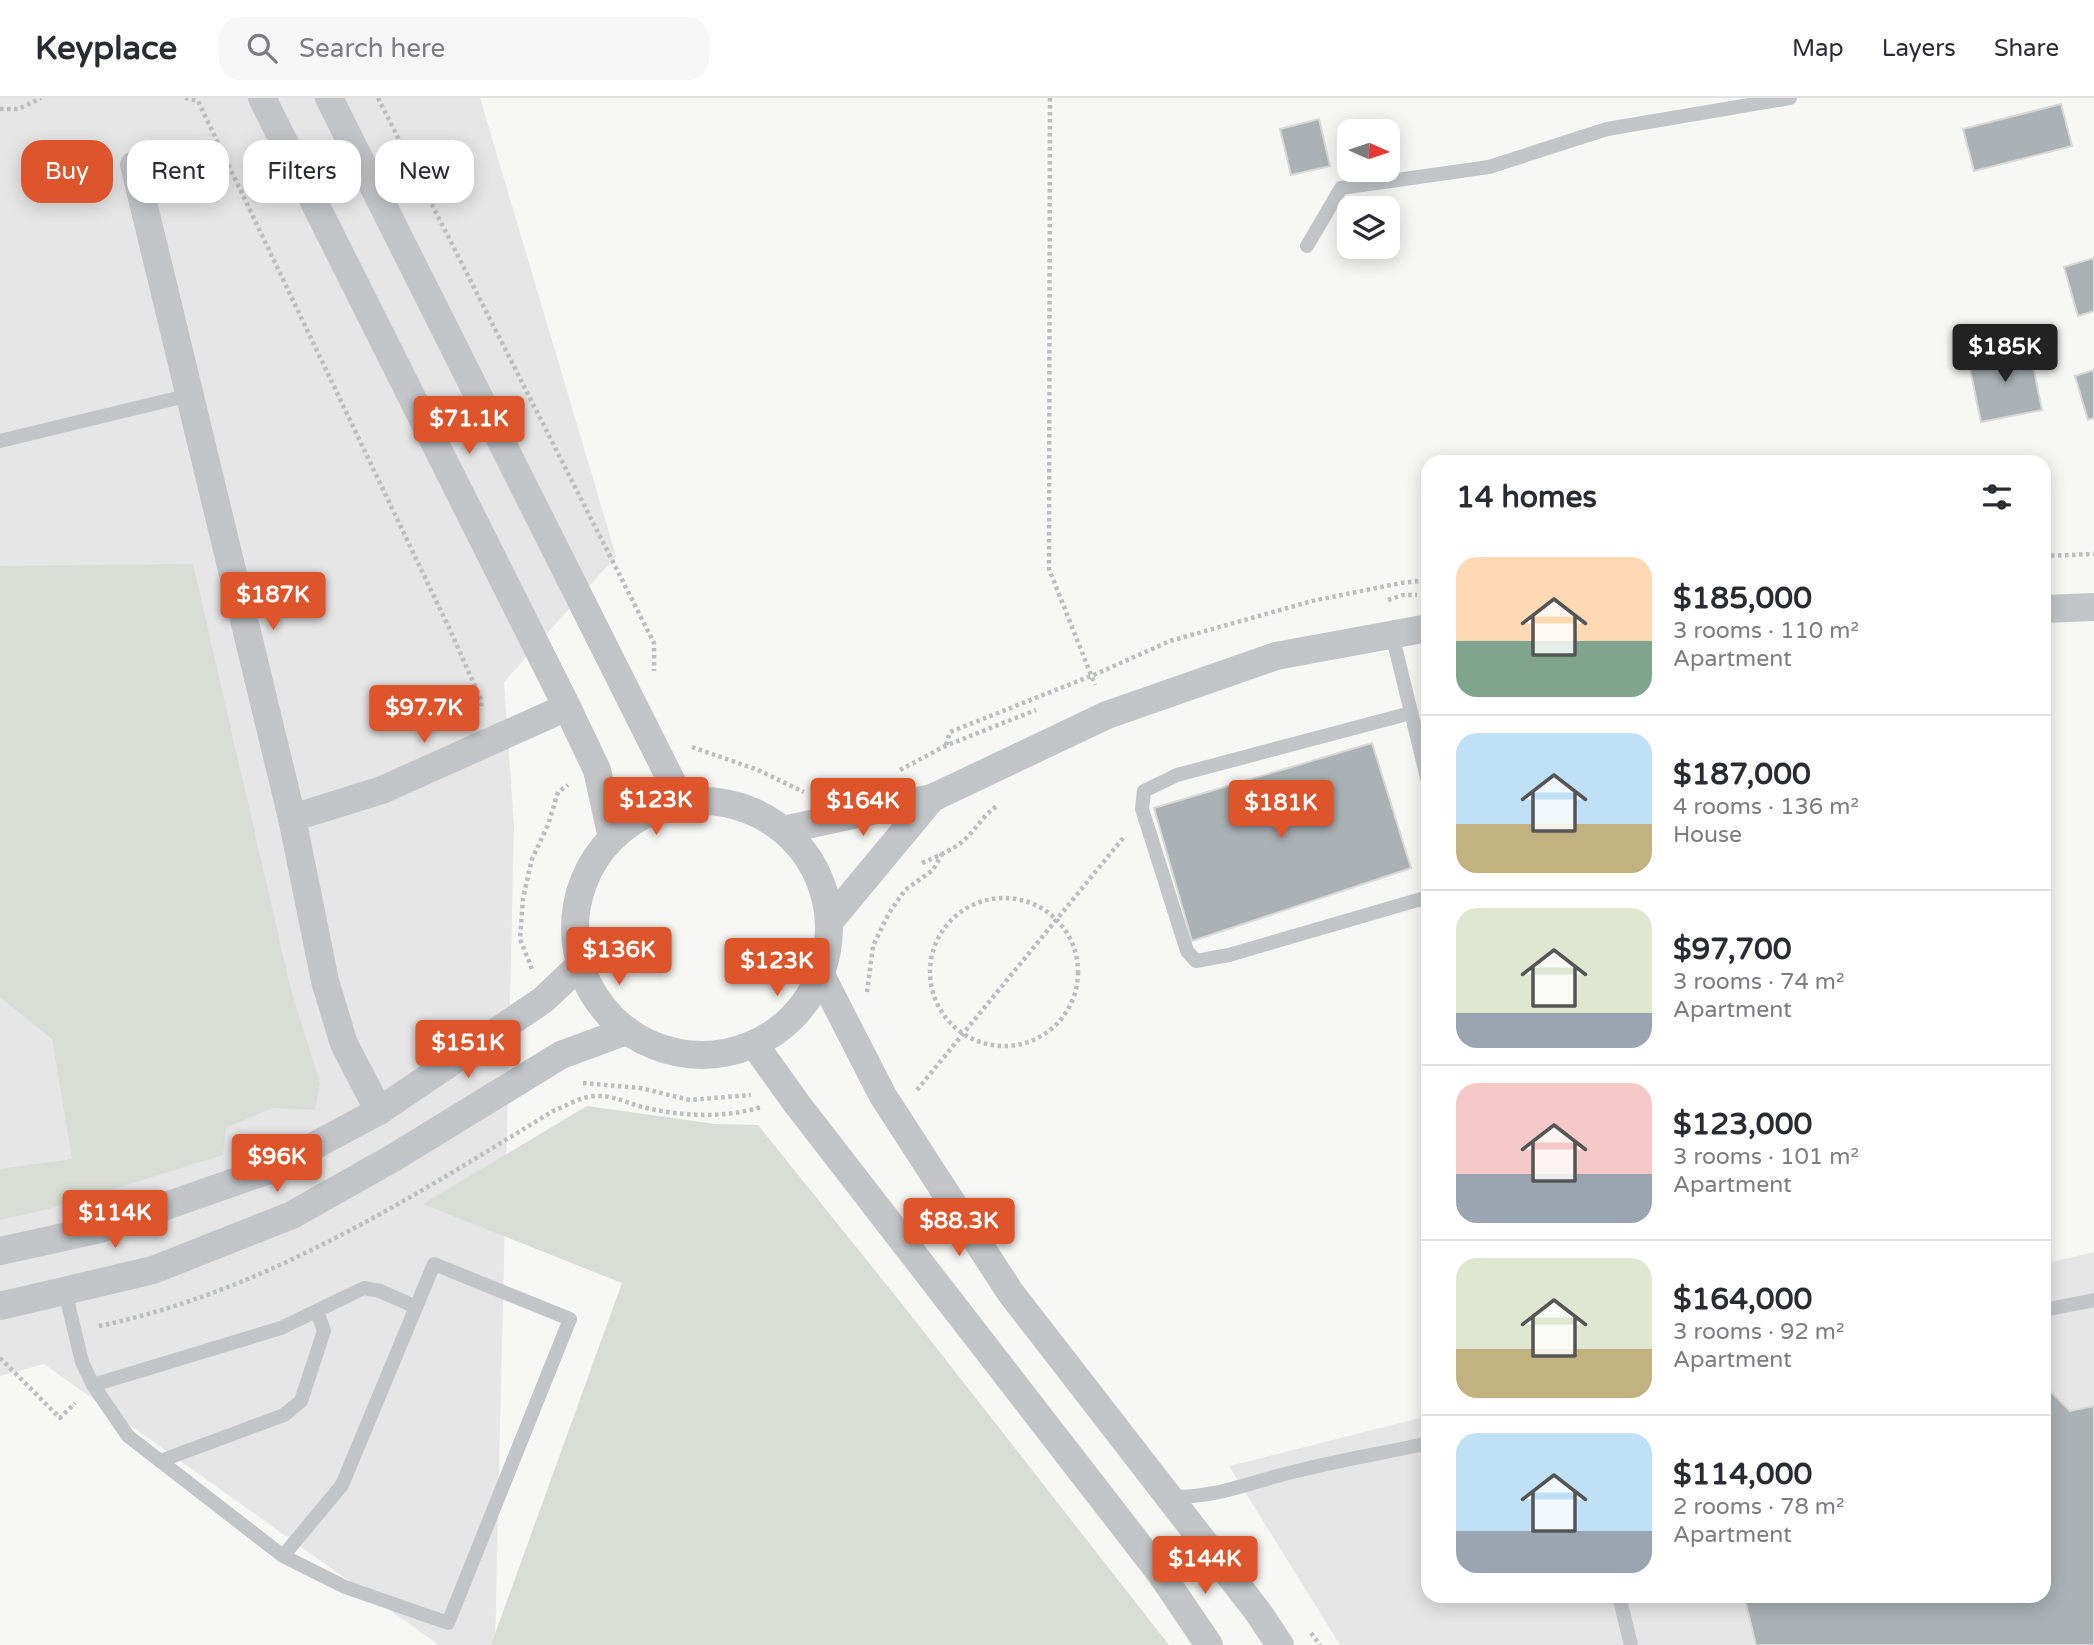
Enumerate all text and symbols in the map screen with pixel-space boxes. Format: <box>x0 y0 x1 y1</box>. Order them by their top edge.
search box <box>219 17 709 80</box>
text: Keyplace <box>35 29 177 68</box>
icon: search <box>243 29 281 67</box>
text: Search here <box>299 33 445 64</box>
text: Map <box>1792 34 1844 63</box>
text: Layers <box>1882 34 1956 63</box>
text: Share <box>1994 34 2059 63</box>
north arrow <box>1337 119 1400 182</box>
map controls <box>1337 119 1400 259</box>
chip: Buy <box>21 140 113 203</box>
chip: Rent <box>127 140 229 203</box>
chip: Filters <box>243 140 361 203</box>
chip: New <box>375 140 474 203</box>
button: layers <box>1337 196 1400 259</box>
pin: $185K <box>1956 324 2054 384</box>
text: $185K <box>1969 333 2041 361</box>
pin: $71.1K <box>412 396 526 456</box>
text: $71.1K <box>430 405 508 433</box>
icon: filters <box>1978 478 2016 516</box>
text: 14 homes <box>1456 479 1597 516</box>
pin: $187K <box>224 573 322 632</box>
text: $185,000 <box>1673 580 1812 617</box>
text: $187K <box>237 581 309 609</box>
icon: home <box>1512 585 1596 669</box>
text: 3 rooms · 110 m² <box>1673 617 1859 645</box>
text: Apartment <box>1673 645 1792 673</box>
pin: $97.7K <box>367 686 481 745</box>
text: $97.7K <box>385 694 463 722</box>
text: $187,000 <box>1673 756 1811 793</box>
icon: home <box>1512 761 1596 845</box>
pin: $123K <box>607 778 705 837</box>
pin: $164K <box>814 778 912 838</box>
pin: $181K <box>1232 780 1330 840</box>
text: $123K <box>620 786 692 814</box>
text: $164K <box>827 787 899 815</box>
text: $181K <box>1245 789 1317 817</box>
text: 4 rooms · 136 m² <box>1673 793 1859 821</box>
text: House <box>1673 821 1742 849</box>
pin: $136K <box>570 928 668 987</box>
text: $97,700 <box>1673 931 1792 968</box>
text: $136K <box>583 936 655 964</box>
icon: home <box>1512 936 1596 1020</box>
pin: $123K <box>728 939 826 998</box>
text: $123K <box>741 947 813 975</box>
text: 3 rooms · 74 m² <box>1673 968 1844 996</box>
text: Apartment <box>1673 996 1792 1024</box>
pin: $151K <box>419 1020 517 1080</box>
text: $151K <box>432 1029 504 1057</box>
text: $123,000 <box>1673 1106 1812 1143</box>
icon: home <box>1512 1111 1596 1195</box>
pin: $96K <box>236 1134 318 1194</box>
text: $96K <box>248 1143 306 1171</box>
text: 3 rooms · 101 m² <box>1673 1143 1859 1171</box>
text: Apartment <box>1673 1171 1792 1199</box>
pin: $114K <box>66 1190 164 1250</box>
pin: $88.3K <box>902 1198 1016 1258</box>
text: $114K <box>79 1199 151 1227</box>
text: $88.3K <box>920 1207 998 1235</box>
text: $164,000 <box>1673 1281 1812 1318</box>
icon: home <box>1512 1286 1596 1370</box>
text: 3 rooms · 92 m² <box>1673 1318 1844 1346</box>
text: Apartment <box>1673 1346 1792 1374</box>
text: $114,000 <box>1673 1456 1812 1493</box>
icon: home <box>1512 1461 1596 1545</box>
text: 2 rooms · 78 m² <box>1673 1493 1844 1521</box>
text: Apartment <box>1673 1521 1792 1549</box>
pin: $144K <box>1156 1536 1254 1596</box>
text: $144K <box>1169 1545 1241 1573</box>

